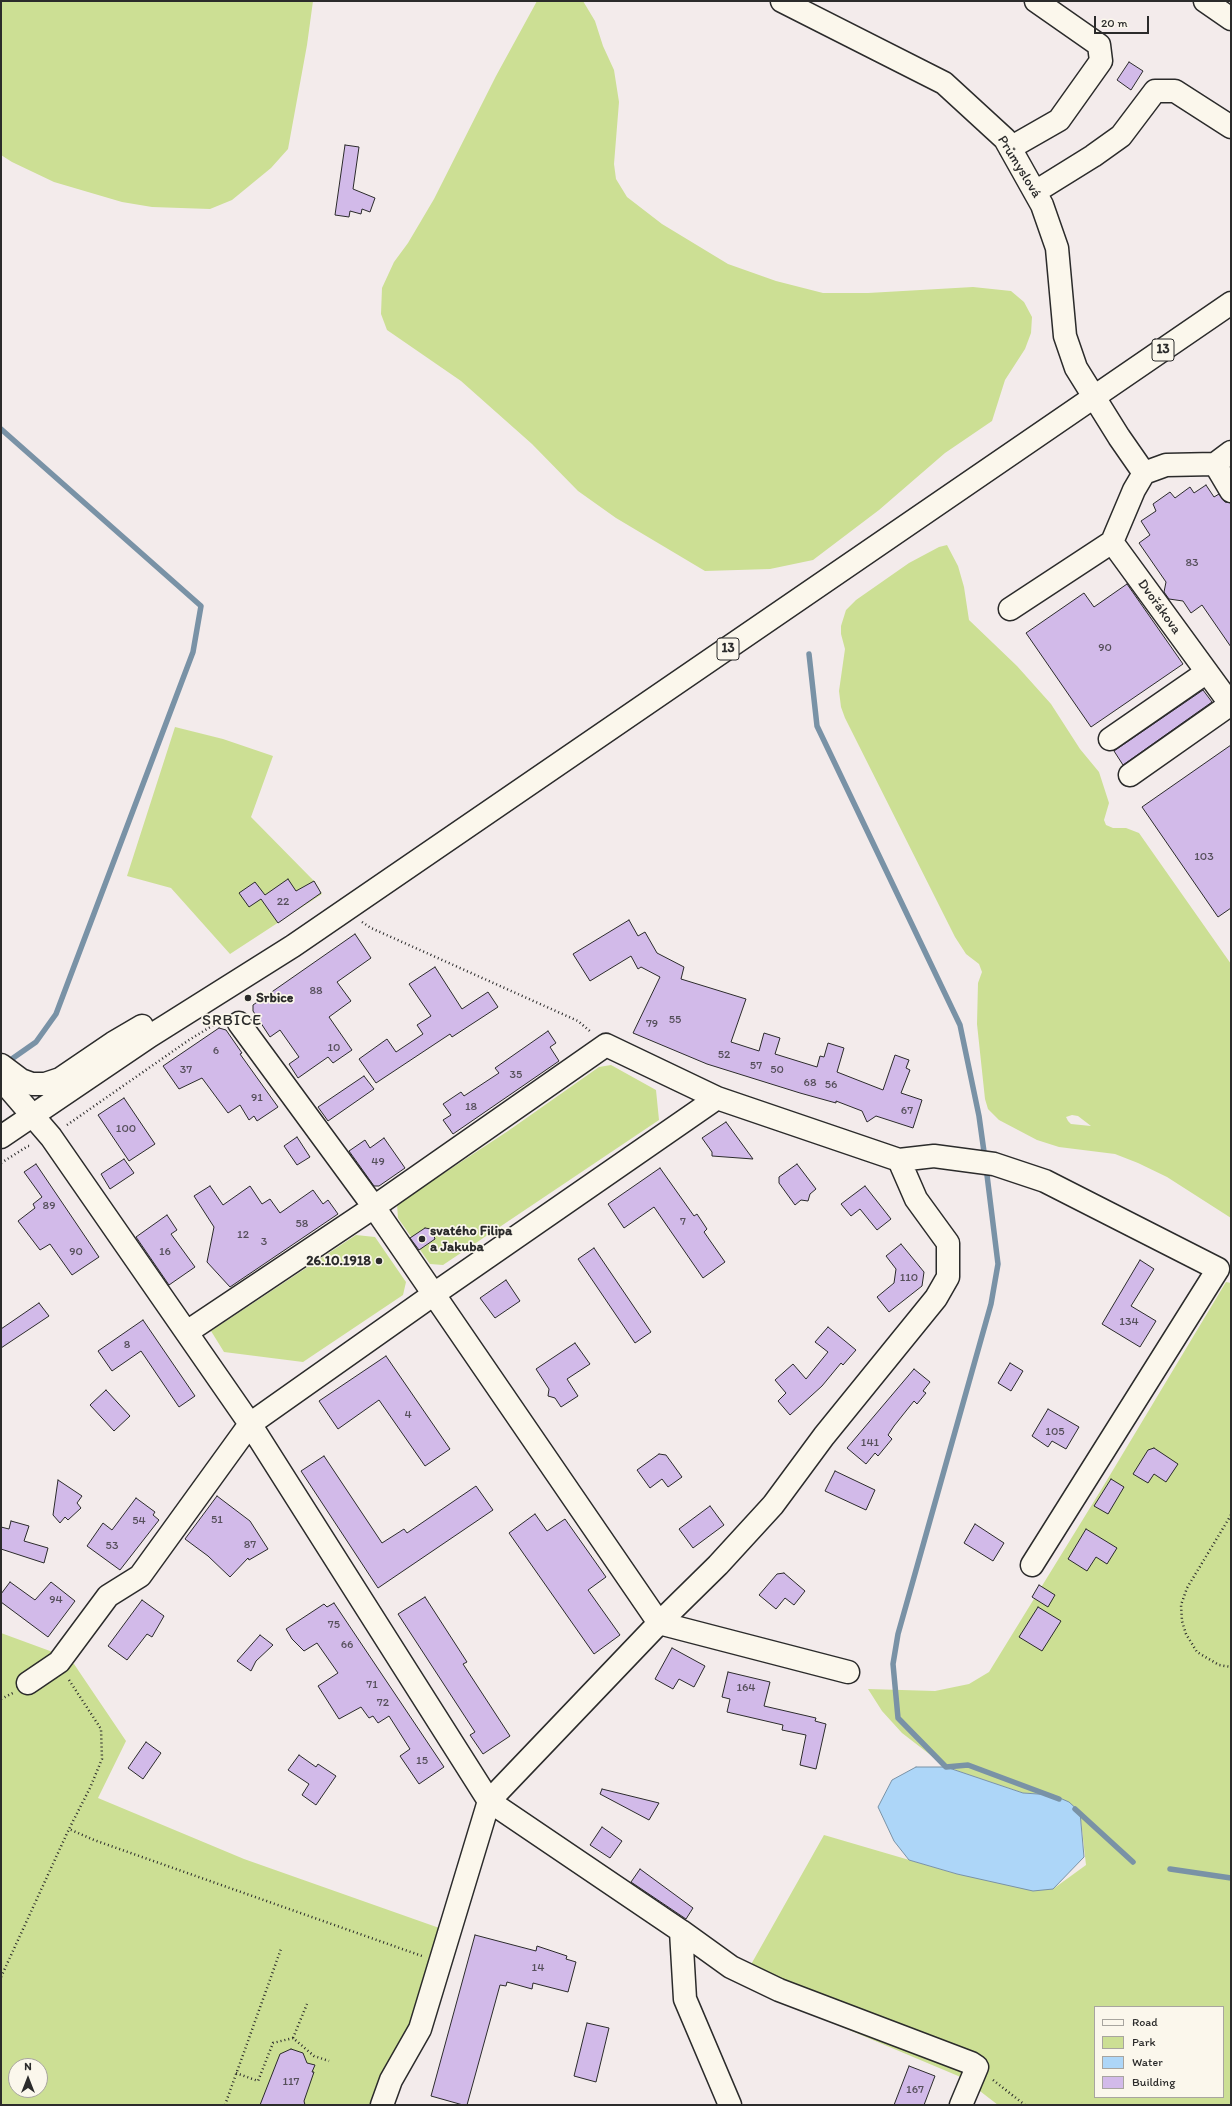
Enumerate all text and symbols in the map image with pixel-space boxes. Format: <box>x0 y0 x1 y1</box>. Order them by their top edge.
scale bar <box>1096 8 1151 34</box>
text: 20 m <box>1101 16 1128 30</box>
street label: Průmyslová <box>993 133 1045 201</box>
road number: 13 <box>1152 339 1174 361</box>
house number: 83 <box>1185 556 1199 570</box>
street label: Dvořákova <box>1133 576 1185 638</box>
road number: 13 <box>717 638 739 660</box>
house number: 90 <box>1098 641 1112 655</box>
house number: 103 <box>1194 850 1214 864</box>
house number: 22 <box>277 895 289 909</box>
house number: 88 <box>309 984 323 998</box>
place label: Srbice <box>256 990 294 1006</box>
marker: Srbice <box>243 993 253 1003</box>
district label: SRBICE <box>202 1011 262 1031</box>
house number: 55 <box>669 1013 681 1027</box>
house number: 79 <box>646 1017 658 1031</box>
house number: 10 <box>328 1041 340 1055</box>
house number: 6 <box>213 1044 219 1058</box>
house number: 52 <box>718 1048 730 1062</box>
house number: 57 <box>750 1059 762 1073</box>
house number: 37 <box>180 1063 192 1077</box>
house number: 50 <box>770 1063 784 1077</box>
house number: 35 <box>510 1068 522 1082</box>
house number: 68 <box>804 1076 816 1090</box>
house number: 56 <box>825 1078 837 1092</box>
house number: 91 <box>251 1091 263 1105</box>
house number: 18 <box>465 1100 477 1114</box>
house number: 67 <box>901 1104 913 1118</box>
house number: 100 <box>116 1122 136 1136</box>
house number: 49 <box>371 1155 385 1169</box>
house number: 89 <box>43 1199 55 1213</box>
house number: 7 <box>680 1215 686 1229</box>
house number: 58 <box>296 1217 308 1231</box>
place label: svatého Filipa a Jakuba <box>430 1223 512 1256</box>
house number: 12 <box>237 1228 249 1242</box>
marker: svatého Filipa a Jakuba <box>417 1234 427 1244</box>
house number: 3 <box>261 1235 267 1249</box>
house number: 90 <box>69 1245 83 1259</box>
house number: 16 <box>159 1245 171 1259</box>
place label: 26.10.1918 <box>306 1253 371 1269</box>
marker: 26.10.1918 <box>374 1256 384 1266</box>
house number: 110 <box>900 1271 918 1285</box>
house number: 134 <box>1119 1315 1139 1329</box>
house number: 8 <box>124 1338 130 1352</box>
house number: 4 <box>404 1408 412 1422</box>
house number: 105 <box>1045 1425 1065 1439</box>
house number: 141 <box>861 1436 879 1450</box>
house number: 51 <box>211 1513 223 1527</box>
house number: 54 <box>132 1514 146 1528</box>
house number: 87 <box>244 1538 256 1552</box>
house number: 53 <box>106 1539 118 1553</box>
house number: 94 <box>49 1593 63 1607</box>
house number: 75 <box>328 1618 340 1632</box>
house number: 66 <box>341 1638 353 1652</box>
house number: 71 <box>366 1678 378 1692</box>
house number: 164 <box>736 1681 756 1695</box>
house number: 72 <box>377 1696 389 1710</box>
house number: 15 <box>416 1754 428 1768</box>
house number: 14 <box>532 1961 544 1975</box>
legend <box>1094 2006 1224 2098</box>
text: Road <box>1132 2015 1158 2029</box>
text: Park <box>1132 2035 1156 2049</box>
text: Water <box>1132 2055 1163 2069</box>
north arrow <box>8 2058 48 2098</box>
text: N <box>24 2060 32 2073</box>
house number: 117 <box>282 2075 300 2089</box>
text: Building <box>1132 2075 1175 2089</box>
house number: 167 <box>906 2083 924 2097</box>

